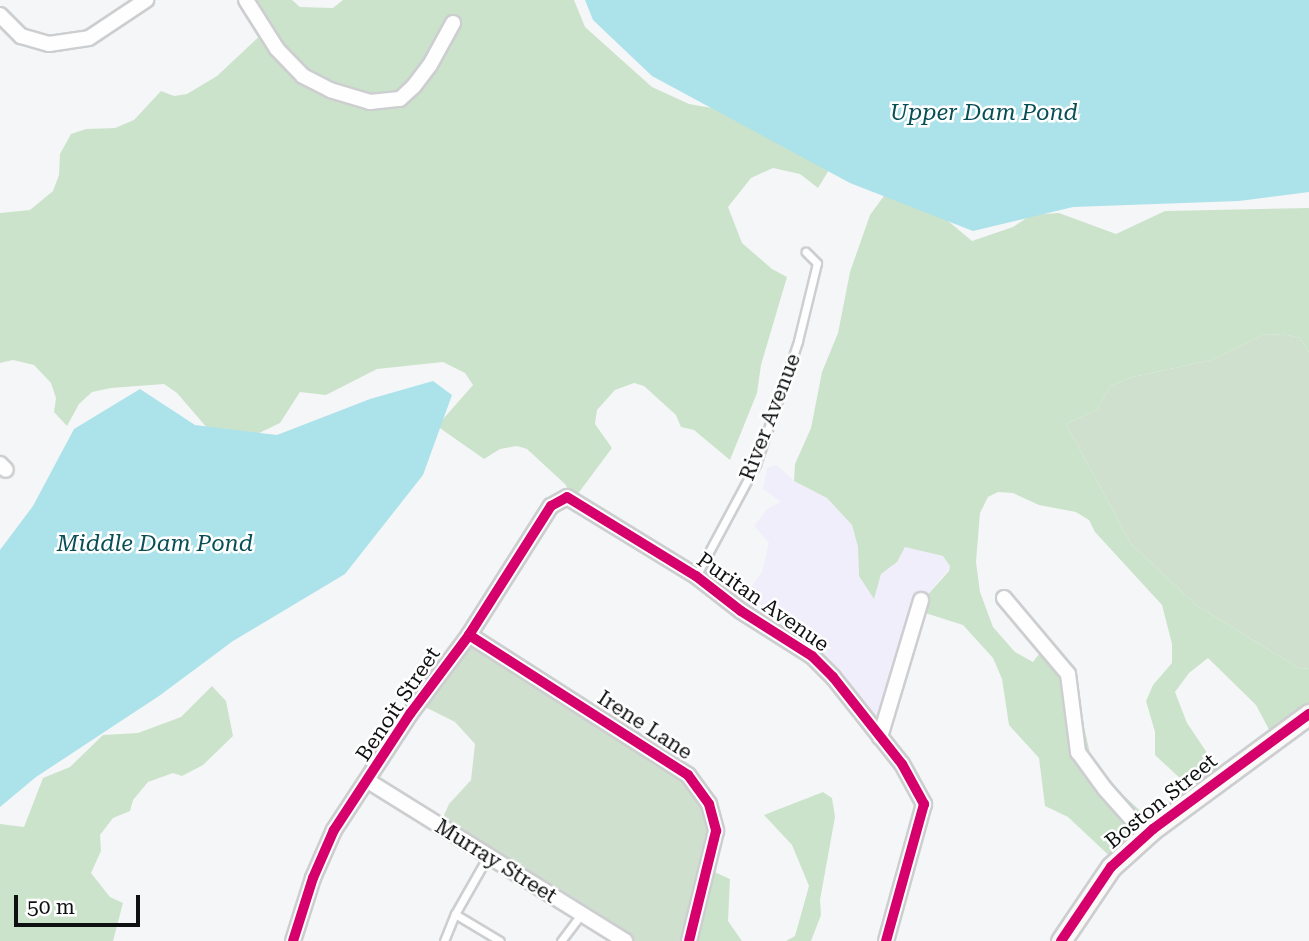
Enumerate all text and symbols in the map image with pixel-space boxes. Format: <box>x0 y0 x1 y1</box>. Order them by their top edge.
water label: Upper Dam Pond <box>890 99 1078 127</box>
street label: River Avenue <box>734 350 806 484</box>
water label: Middle Dam Pond <box>57 530 253 558</box>
street label: Puritan Avenue <box>692 547 834 657</box>
street label: Benoit Street <box>351 642 445 766</box>
street label: Irene Lane <box>593 685 697 765</box>
street label: Boston Street <box>1100 748 1222 854</box>
street label: Murray Street <box>430 814 562 908</box>
scale bar <box>18 881 144 925</box>
text: 50 m <box>27 895 75 919</box>

